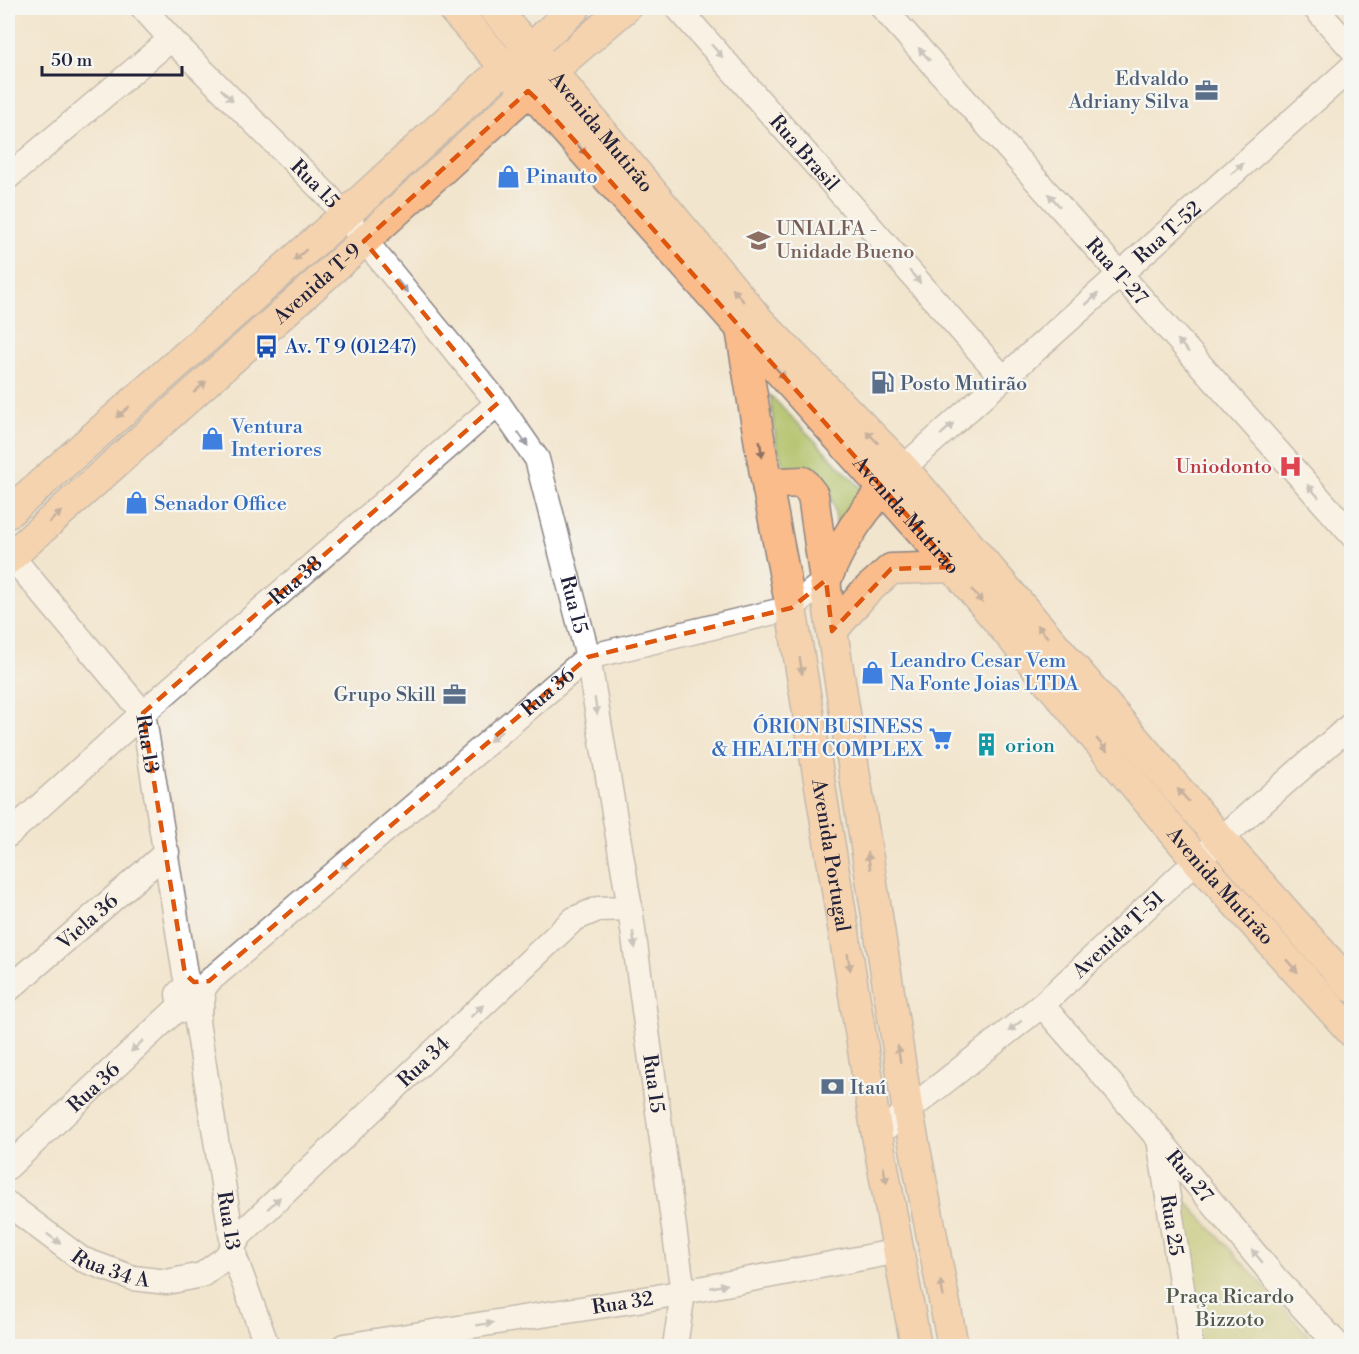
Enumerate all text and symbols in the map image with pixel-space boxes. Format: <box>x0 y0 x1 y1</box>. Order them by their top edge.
scale bar <box>42 39 182 77</box>
one-way arrow <box>710 44 723 59</box>
one-way arrow <box>918 47 931 62</box>
text: 50 m <box>51 49 93 72</box>
street label: Avenida Mutirão <box>543 67 658 198</box>
place label: Edvaldo Adriany Silva <box>1068 67 1190 115</box>
office icon: Edvaldo Adriany Silva <box>1194 77 1220 103</box>
one-way arrow <box>220 88 234 102</box>
street label: Rua Brasil <box>763 110 844 197</box>
one-way arrow <box>574 140 587 155</box>
street label: Rua 15 <box>285 155 344 214</box>
one-way arrow <box>1230 162 1245 176</box>
shop icon: Pinauto <box>495 163 521 189</box>
place label: Pinauto <box>526 165 598 190</box>
one-way arrow <box>1048 193 1061 208</box>
street label: Rua T-52 <box>1129 197 1207 270</box>
place label: UNIALFA - Unidade Bueno <box>776 217 915 265</box>
school or university icon: UNIALFA - Unidade Bueno <box>745 227 771 253</box>
street label: Rua T-27 <box>1079 233 1152 311</box>
street label: Avenida T-9 <box>268 239 367 331</box>
one-way arrow <box>293 248 308 262</box>
one-way arrow <box>908 269 922 284</box>
one-way arrow <box>395 278 408 294</box>
one-way arrow <box>732 288 745 303</box>
one-way arrow <box>1084 293 1099 306</box>
bus stop icon: Av. T 9 (01247) <box>254 333 280 359</box>
place label: Av. T 9 (01247) <box>284 335 417 360</box>
one-way arrow <box>1176 338 1190 353</box>
one-way arrow <box>773 365 787 380</box>
fuel station icon: Posto Mutirão <box>869 370 895 396</box>
place label: Posto Mutirão <box>900 372 1027 397</box>
one-way arrow <box>192 381 207 394</box>
one-way arrow <box>116 405 131 418</box>
place label: Ventura Interiores <box>230 415 322 463</box>
one-way arrow <box>939 422 954 436</box>
shop icon: Ventura Interiores <box>200 425 226 451</box>
one-way arrow <box>517 430 529 446</box>
one-way arrow <box>866 430 880 444</box>
one-way arrow <box>756 439 765 458</box>
street label: Avenida Mutirão <box>846 451 965 580</box>
hospital icon: Uniodonto <box>1277 453 1303 479</box>
place label: Uniodonto <box>1175 455 1272 480</box>
one-way arrow <box>1306 484 1320 499</box>
shop icon: Senador Office <box>123 490 149 516</box>
place label: Senador Office <box>154 492 287 517</box>
one-way arrow <box>47 510 62 524</box>
street label: Rua 38 <box>264 551 328 611</box>
street label: Rua 15 <box>554 573 592 636</box>
one-way arrow <box>970 588 983 603</box>
one-way arrow <box>1036 624 1049 639</box>
place label: Leandro Cesar Vem Na Fonte Joias LTDA <box>890 649 1080 697</box>
one-way arrow <box>796 657 805 676</box>
shop icon: Leandro Cesar Vem Na Fonte Joias LTDA <box>859 659 885 685</box>
street label: Rua 36 <box>517 663 580 723</box>
office icon: Grupo Skill <box>441 681 467 707</box>
place label: Grupo Skill <box>333 683 436 708</box>
one-way arrow <box>592 697 601 716</box>
street label: Rua 13 <box>129 713 163 775</box>
place label: ÓRION BUSINESS & HEALTH COMPLEX <box>712 714 924 763</box>
supermarket icon: ÓRION BUSINESS & HEALTH COMPLEX <box>928 725 954 751</box>
one-way arrow <box>489 729 504 742</box>
building icon: orion <box>974 732 1000 758</box>
place label: orion <box>1005 734 1055 759</box>
one-way arrow <box>1095 737 1108 752</box>
street label: Avenida Portugal <box>805 776 855 934</box>
one-way arrow <box>1176 787 1189 803</box>
street label: Avenida Mutirão <box>1160 822 1279 951</box>
one-way arrow <box>864 852 873 871</box>
one-way arrow <box>340 856 355 869</box>
street label: Avenida T-51 <box>1067 886 1170 985</box>
street label: Viela 36 <box>52 889 124 956</box>
one-way arrow <box>630 931 639 950</box>
one-way arrow <box>845 953 854 972</box>
one-way arrow <box>1285 958 1298 973</box>
one-way arrow <box>469 1004 484 1018</box>
one-way arrow <box>1007 1020 1022 1032</box>
street label: Rua 34 <box>393 1032 456 1093</box>
one-way arrow <box>130 1039 145 1052</box>
one-way arrow <box>895 1044 904 1063</box>
street label: Rua 15 <box>636 1053 669 1115</box>
street label: Rua 36 <box>63 1058 126 1119</box>
bank icon: Itaú <box>819 1074 845 1100</box>
place label: Itaú <box>850 1076 887 1101</box>
street label: Rua 27 <box>1160 1145 1218 1208</box>
one-way arrow <box>881 1166 890 1185</box>
street label: Rua 13 <box>210 1190 245 1252</box>
street label: Rua 25 <box>1154 1193 1188 1258</box>
one-way arrow <box>266 1197 281 1210</box>
one-way arrow <box>47 1232 62 1244</box>
street label: Rua 34 A <box>66 1245 152 1294</box>
one-way arrow <box>1251 1248 1264 1264</box>
one-way arrow <box>937 1279 946 1298</box>
one-way arrow <box>710 1281 729 1290</box>
park label: Praça Ricardo Bizzoto <box>1166 1285 1294 1333</box>
street label: Rua 32 <box>590 1287 655 1321</box>
one-way arrow <box>476 1320 495 1329</box>

